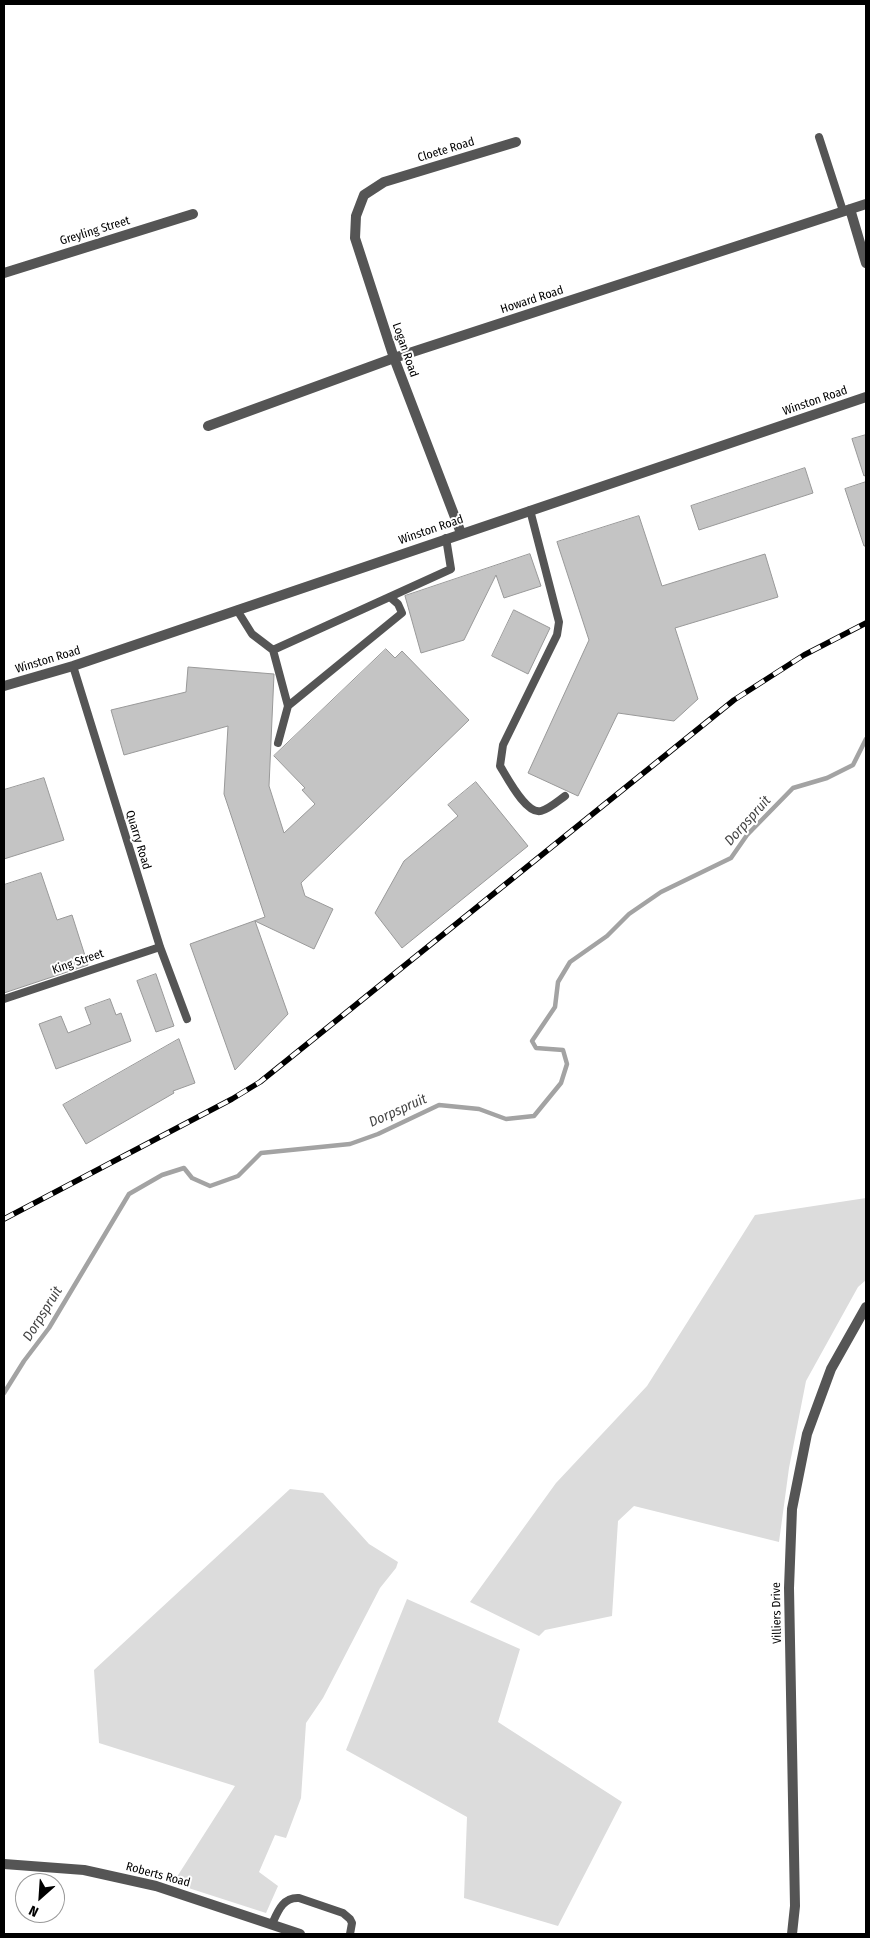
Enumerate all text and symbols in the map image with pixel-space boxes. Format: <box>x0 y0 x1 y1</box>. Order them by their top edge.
street label: Cloete Road <box>416 135 476 165</box>
street label: Greyling Street <box>58 214 132 248</box>
street label: Howard Road <box>499 283 565 317</box>
street label: Logan Road <box>389 321 421 379</box>
street label: Winston Road <box>781 383 849 419</box>
street label: Winston Road <box>397 512 465 548</box>
street label: Winston Road <box>14 643 82 677</box>
water label: Dorpspruit <box>721 793 775 849</box>
street label: Quarry Road <box>122 809 154 871</box>
street label: King Street <box>50 946 106 978</box>
water label: Dorpspruit <box>367 1091 429 1131</box>
water label: Dorpspruit <box>20 1284 66 1344</box>
street label: Villiers Drive <box>769 1582 785 1644</box>
street label: Roberts Road <box>124 1860 192 1890</box>
north arrow <box>15 1873 65 1923</box>
text: N <box>26 1902 41 1921</box>

